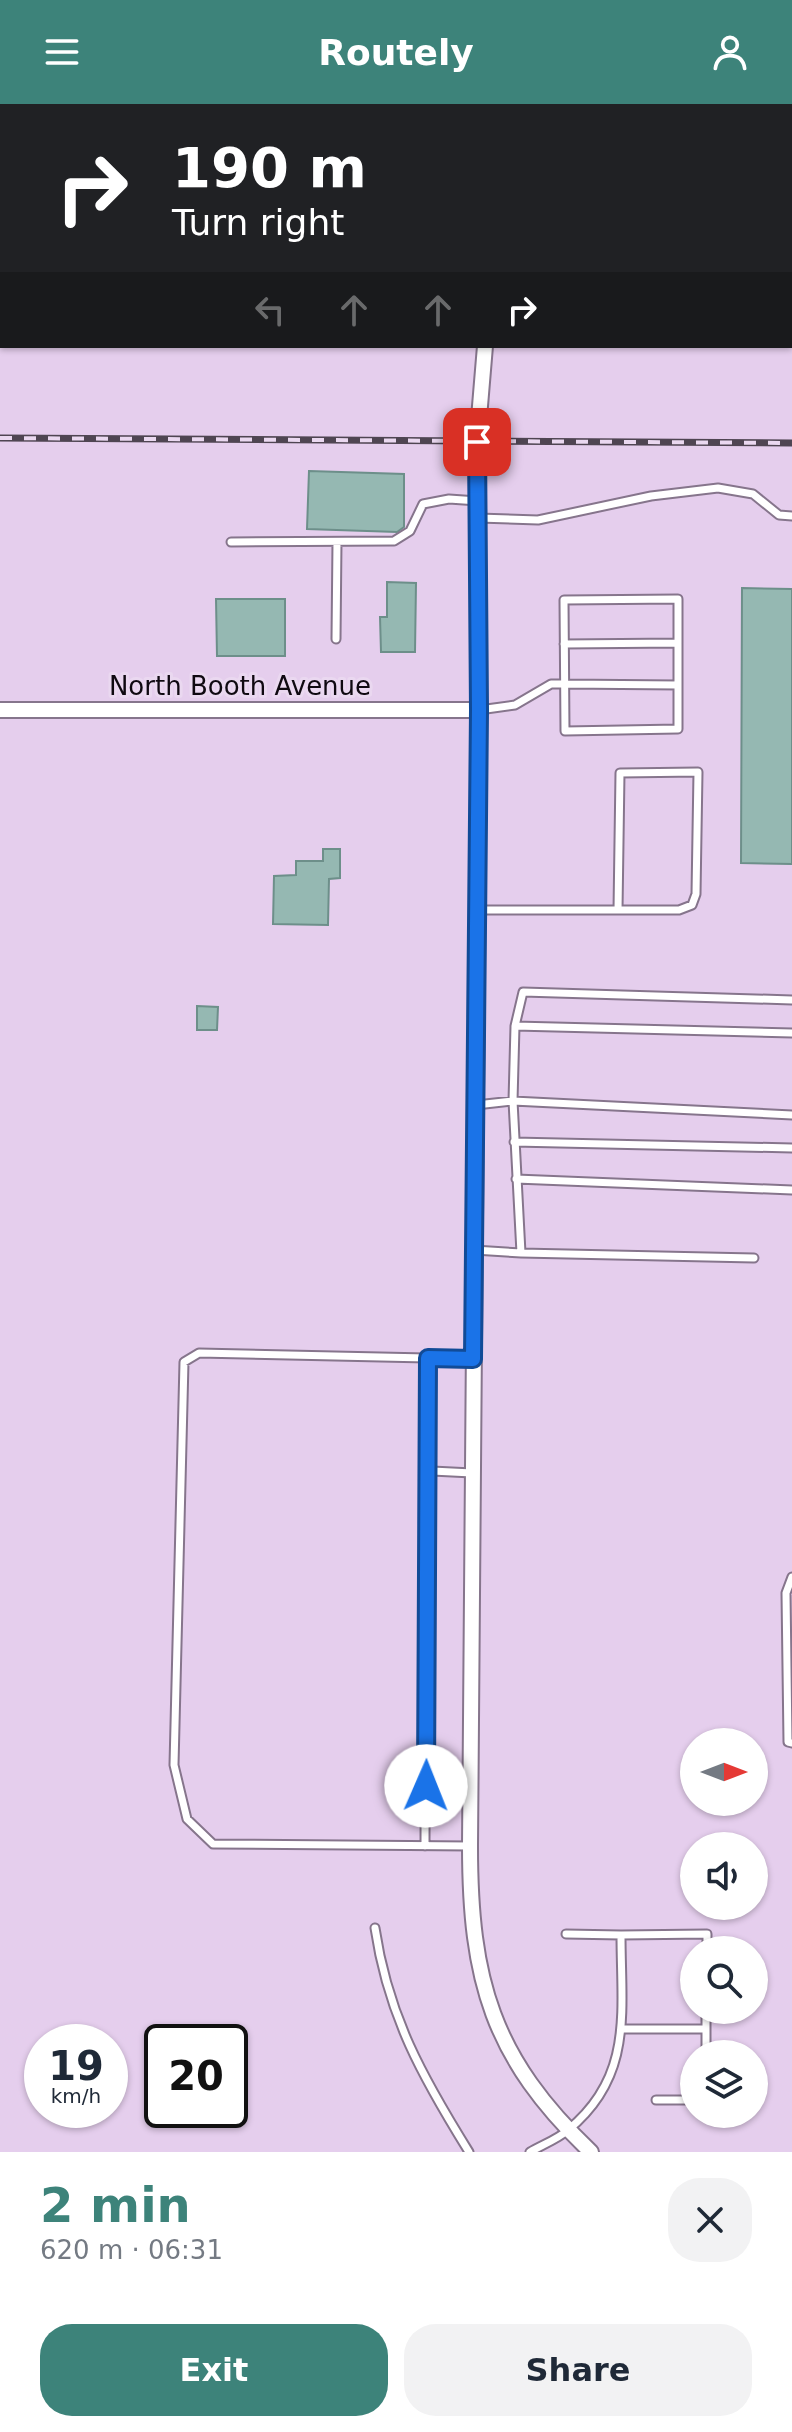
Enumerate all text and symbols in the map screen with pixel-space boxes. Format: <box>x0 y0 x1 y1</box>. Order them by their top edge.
icon: menu <box>40 30 84 74</box>
icon: person <box>708 30 752 74</box>
text: Routely <box>318 32 474 73</box>
text: 190 m <box>172 135 367 200</box>
icon: right <box>40 136 144 240</box>
text: Turn right <box>172 202 344 243</box>
icon: left <box>248 288 292 332</box>
icon: ahead <box>332 288 376 332</box>
icon: ahead <box>416 288 460 332</box>
icon: right <box>500 288 544 332</box>
pin <box>443 408 511 476</box>
icon: arrive <box>455 420 499 464</box>
street label: North Booth Avenue <box>109 671 371 701</box>
north arrow <box>680 1728 768 1816</box>
map controls <box>680 1728 768 2128</box>
position arrow <box>384 1744 468 1828</box>
button: sound <box>680 1832 768 1920</box>
button: search <box>680 1936 768 2024</box>
speed limit sign: 20 <box>144 2024 248 2128</box>
button: layers <box>680 2040 768 2128</box>
text: 19 <box>48 2043 104 2089</box>
text: km/h <box>51 2084 101 2108</box>
text: 2 min <box>40 2177 191 2233</box>
button: close <box>668 2178 752 2262</box>
text: 620 m · 06:31 <box>40 2235 223 2265</box>
button: Exit <box>40 2324 388 2416</box>
button: Share <box>404 2324 752 2416</box>

